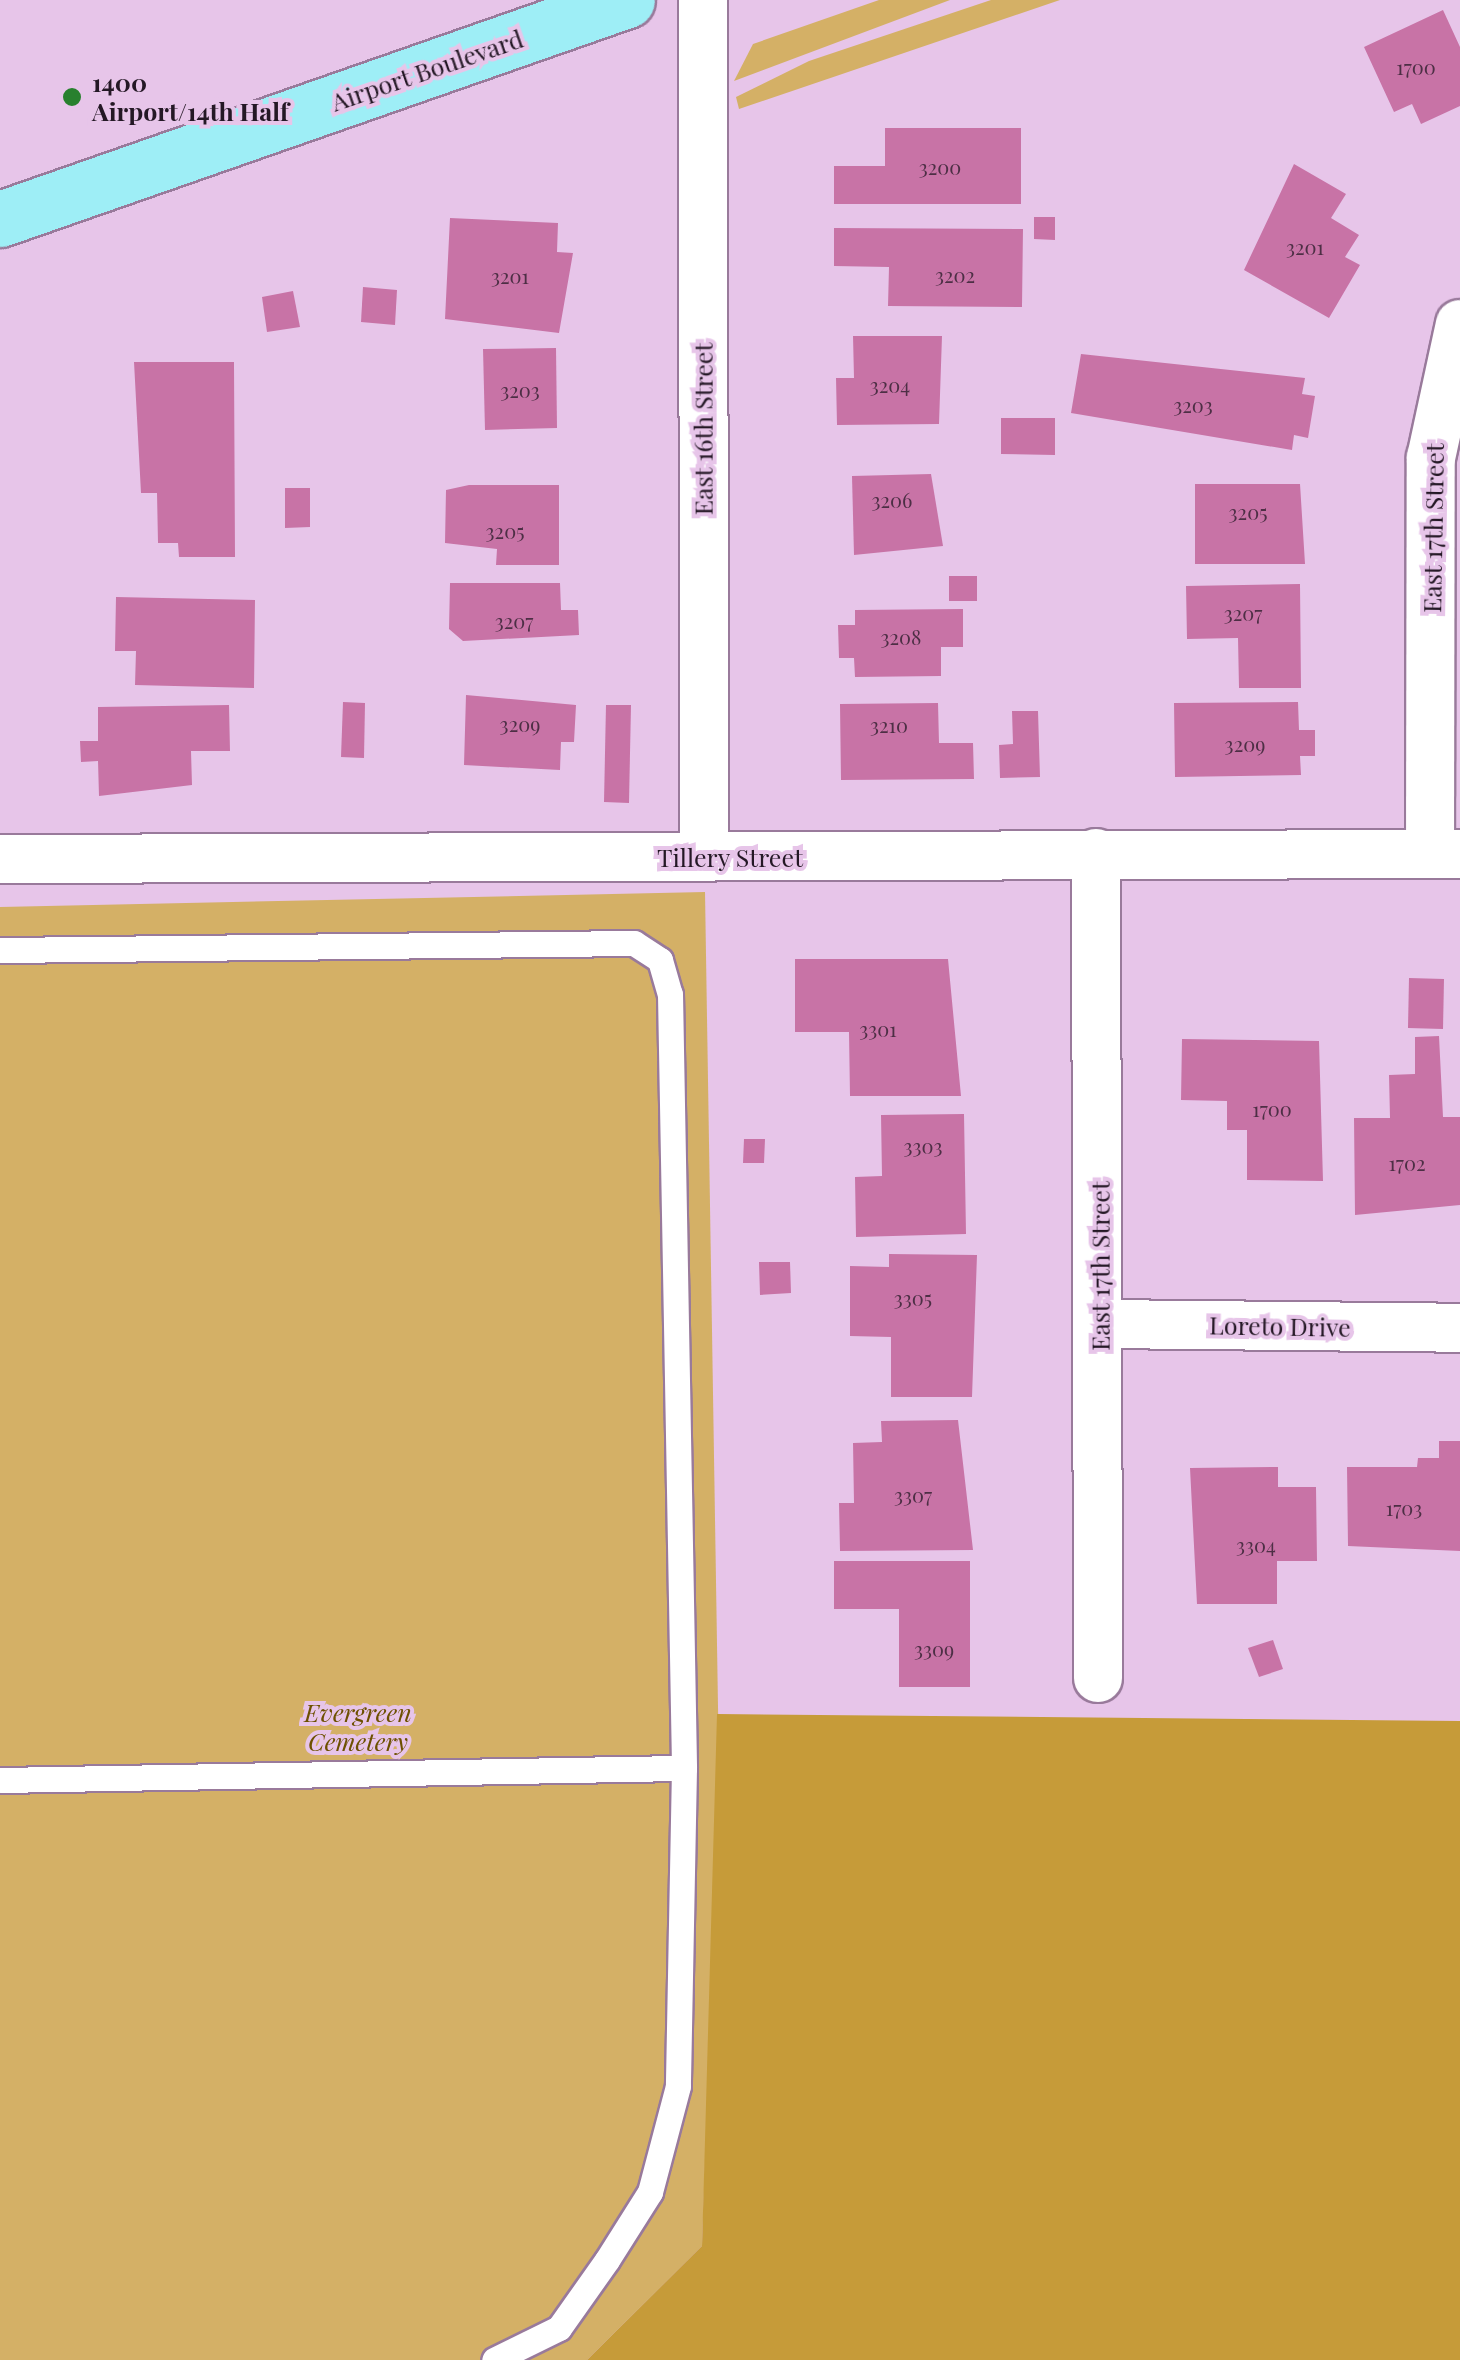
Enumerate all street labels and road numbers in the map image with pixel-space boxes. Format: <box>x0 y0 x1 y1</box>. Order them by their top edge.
street label: Airport Boulevard <box>327 23 527 117</box>
street label: East 16th Street <box>688 343 718 515</box>
street label: East 17th Street <box>1417 443 1449 613</box>
street label: Tillery Street <box>657 842 803 872</box>
street label: East 17th Street <box>1085 1181 1115 1351</box>
street label: Loreto Drive <box>1209 1310 1351 1342</box>

